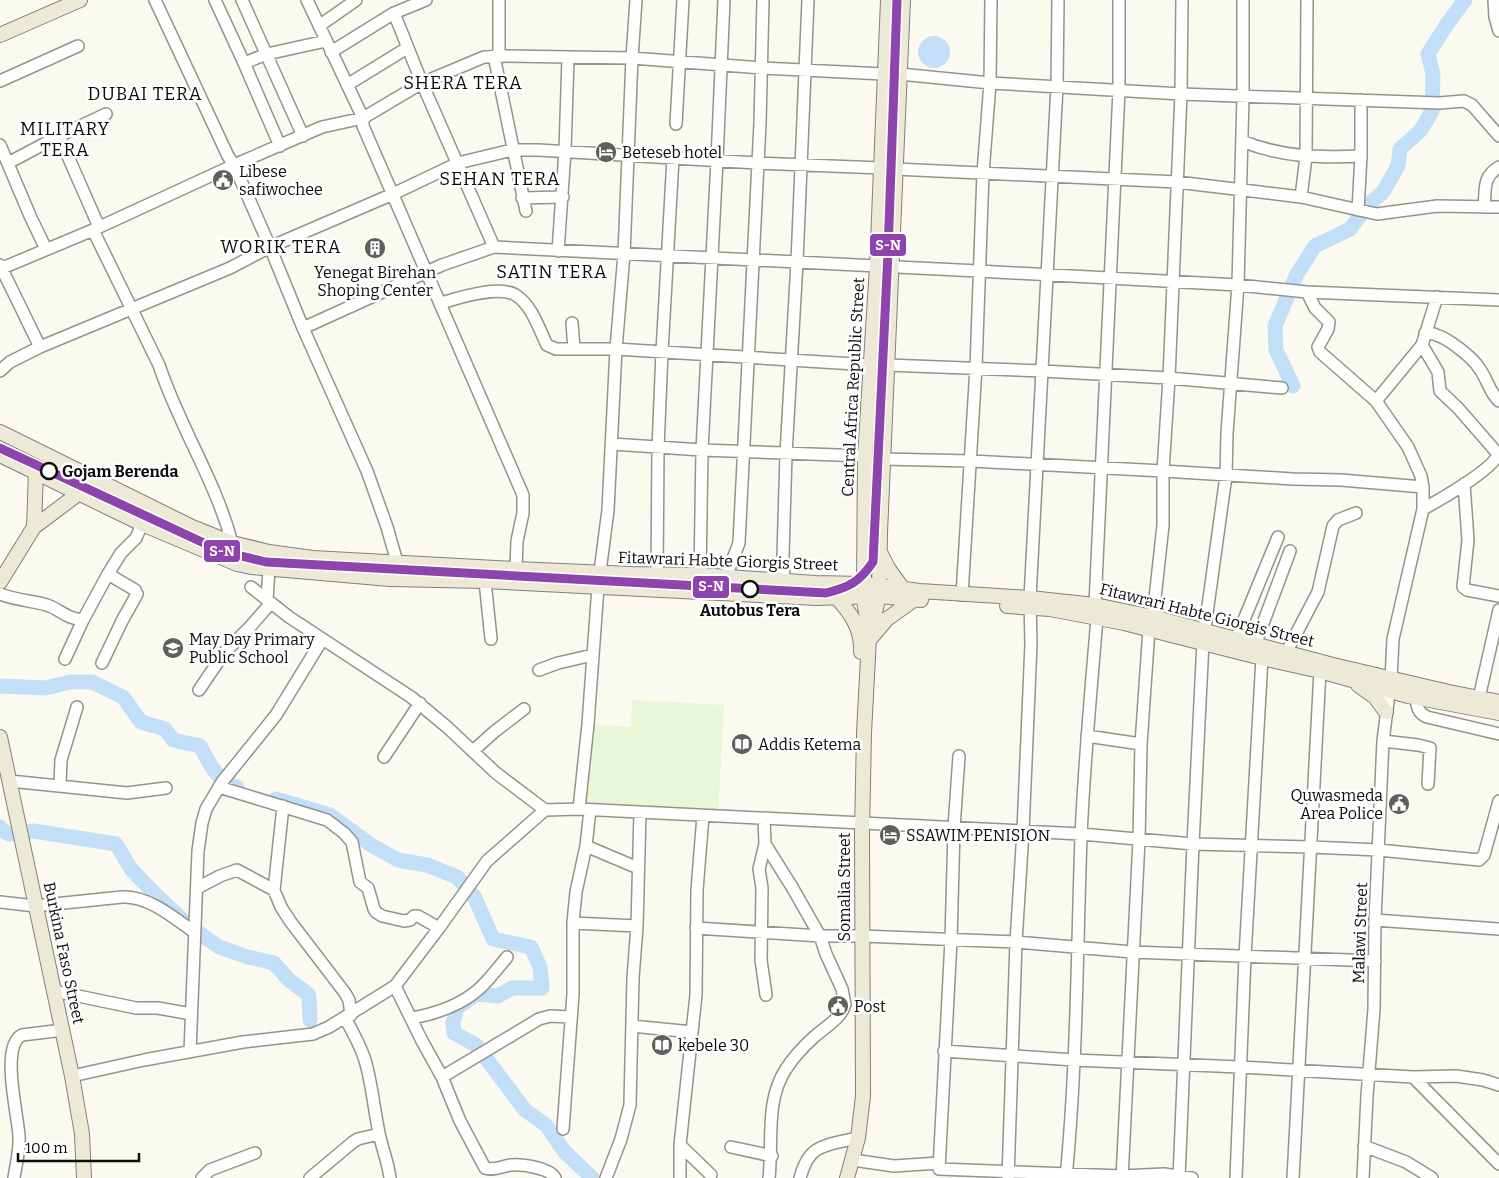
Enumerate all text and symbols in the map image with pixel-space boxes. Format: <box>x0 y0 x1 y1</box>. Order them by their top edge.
district label: SHERA TERA <box>403 72 523 94</box>
district label: DUBAI TERA <box>88 83 202 105</box>
district label: MILITARY TERA <box>20 118 110 161</box>
hotel icon: Beteseb hotel <box>594 140 618 164</box>
place label: Beteseb hotel <box>622 143 723 162</box>
place label: Libese safiwochee <box>239 162 323 199</box>
public building icon: Libese safiwochee <box>211 168 235 192</box>
district label: SEHAN TERA <box>439 168 561 190</box>
line badge: S-N <box>869 233 907 257</box>
district label: WORIK TERA <box>220 236 342 258</box>
building icon: Yenegat Birehan Shoping Center <box>363 236 387 260</box>
text: S-N <box>875 237 901 254</box>
district label: SATIN TERA <box>496 261 608 283</box>
place label: Yenegat Birehan Shoping Center <box>314 263 436 300</box>
street label: Central Africa Republic Street <box>838 277 868 497</box>
marker: Gojam Berenda <box>40 462 58 480</box>
place label: Gojam Berenda <box>62 462 178 481</box>
line badge: S-N <box>203 539 241 563</box>
text: S-N <box>209 543 235 560</box>
street label: Fitawrari Habte Giorgis Street <box>618 548 839 574</box>
line badge: S-N <box>692 575 730 599</box>
text: S-N <box>698 578 724 595</box>
street label: Fitawrari Habte Giorgis Street <box>1098 579 1316 651</box>
marker: Autobus Tera <box>741 580 759 598</box>
place label: Autobus Tera <box>700 601 800 620</box>
place label: May Day Primary Public School <box>189 630 315 667</box>
school or university icon: May Day Primary Public School <box>161 636 185 660</box>
library icon: Addis Ketema <box>730 732 754 756</box>
place label: Addis Ketema <box>758 735 862 754</box>
place label: Quwasmeda Area Police <box>1290 786 1383 823</box>
public building icon: Quwasmeda Area Police <box>1387 792 1411 816</box>
hotel icon: SSAWIM PENISION <box>878 823 902 847</box>
place label: SSAWIM PENISION <box>906 826 1051 845</box>
street label: Somalia Street <box>835 832 854 941</box>
street label: Burkina Faso Street <box>40 880 88 1026</box>
street label: Malawi Street <box>1349 882 1371 984</box>
public building icon: Post <box>826 994 850 1018</box>
place label: Post <box>854 997 886 1016</box>
library icon: kebele 30 <box>650 1033 674 1057</box>
place label: kebele 30 <box>678 1036 749 1055</box>
scale bar <box>18 1130 139 1162</box>
text: 100 m <box>25 1139 68 1157</box>

